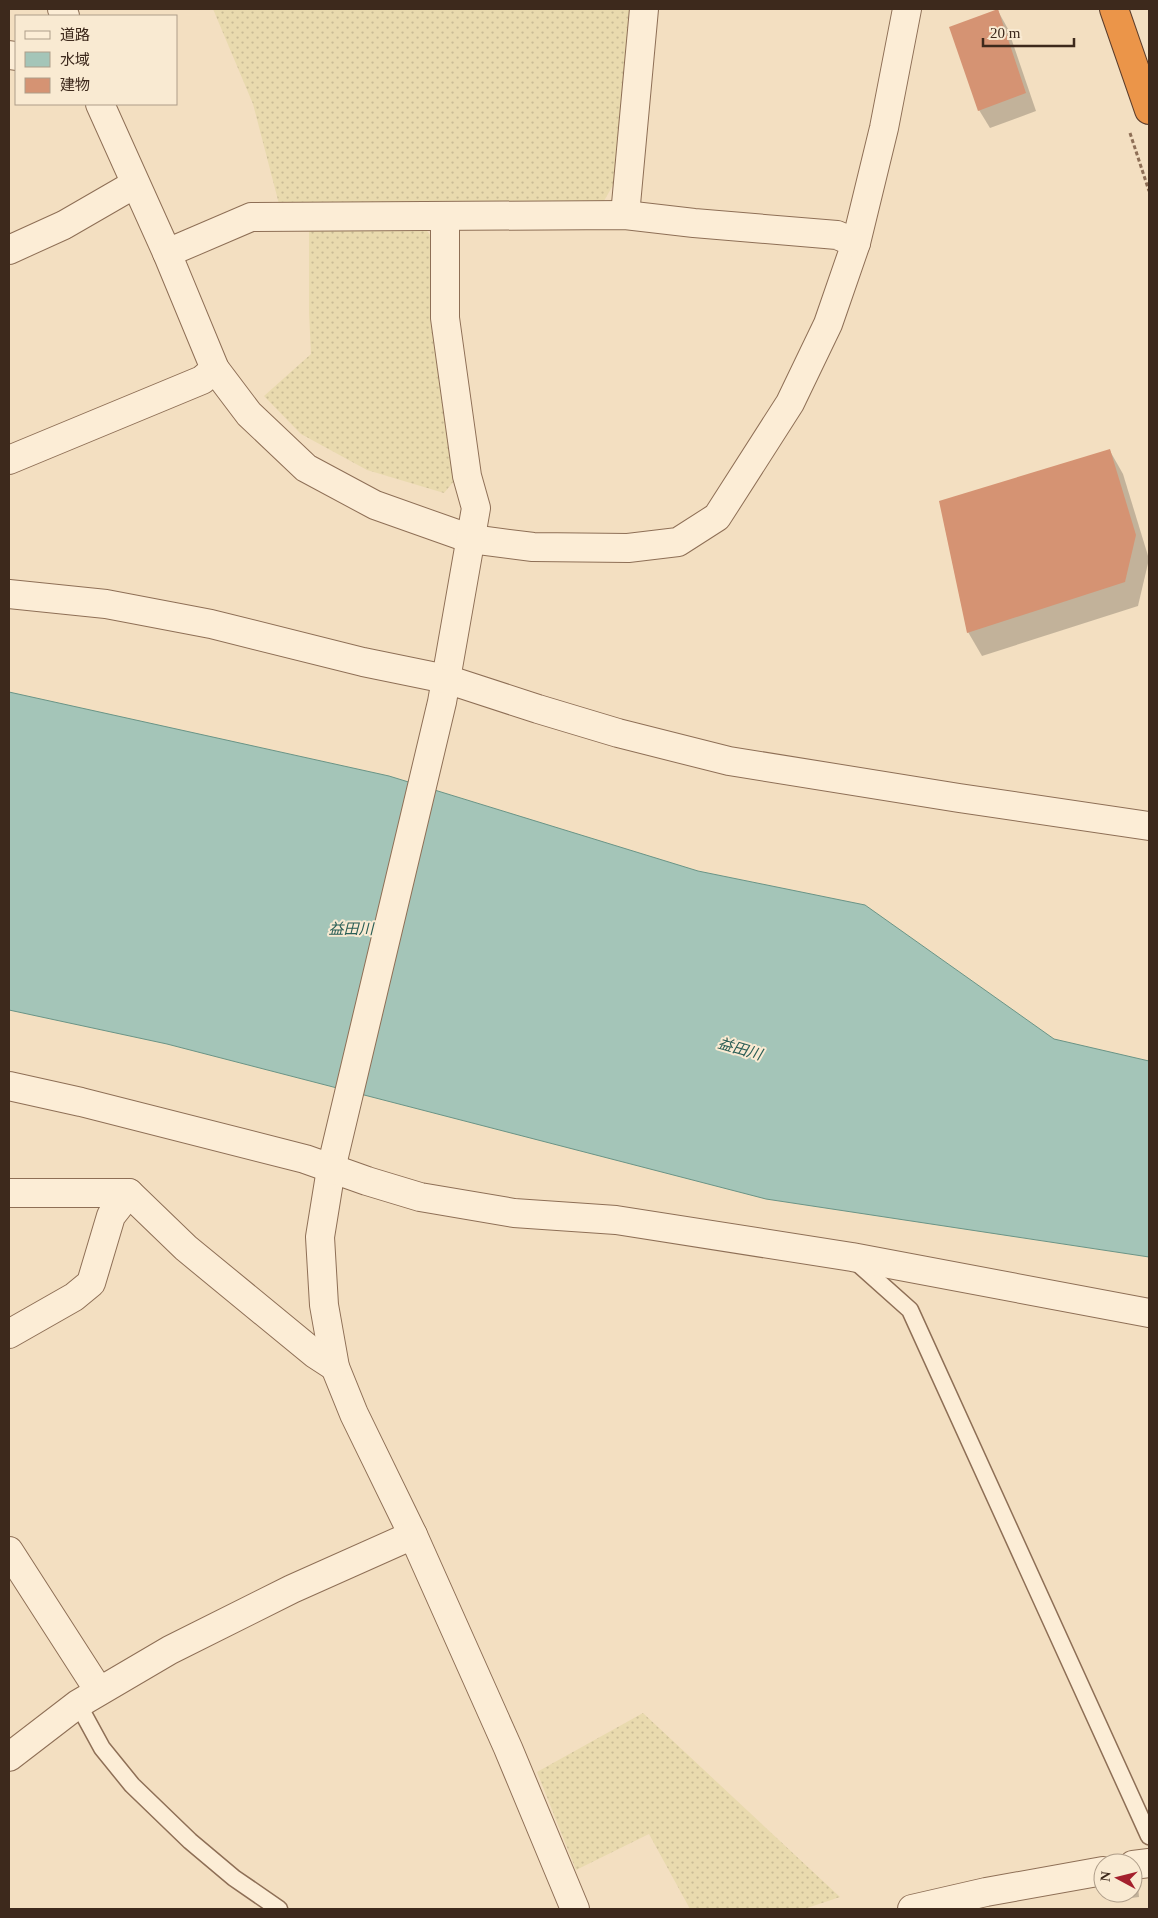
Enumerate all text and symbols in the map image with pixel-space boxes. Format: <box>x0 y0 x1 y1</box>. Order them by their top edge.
legend <box>15 15 178 105</box>
scale bar <box>983 15 1074 47</box>
text: 20 m <box>990 25 1021 41</box>
text: 道路 <box>60 27 90 43</box>
text: 水域 <box>60 52 90 68</box>
text: 建物 <box>60 77 90 93</box>
water label: 益田川 <box>328 921 375 937</box>
water label: 益田川 <box>716 1035 766 1063</box>
north arrow <box>1093 1853 1143 1903</box>
text: N <box>1098 1871 1114 1882</box>

